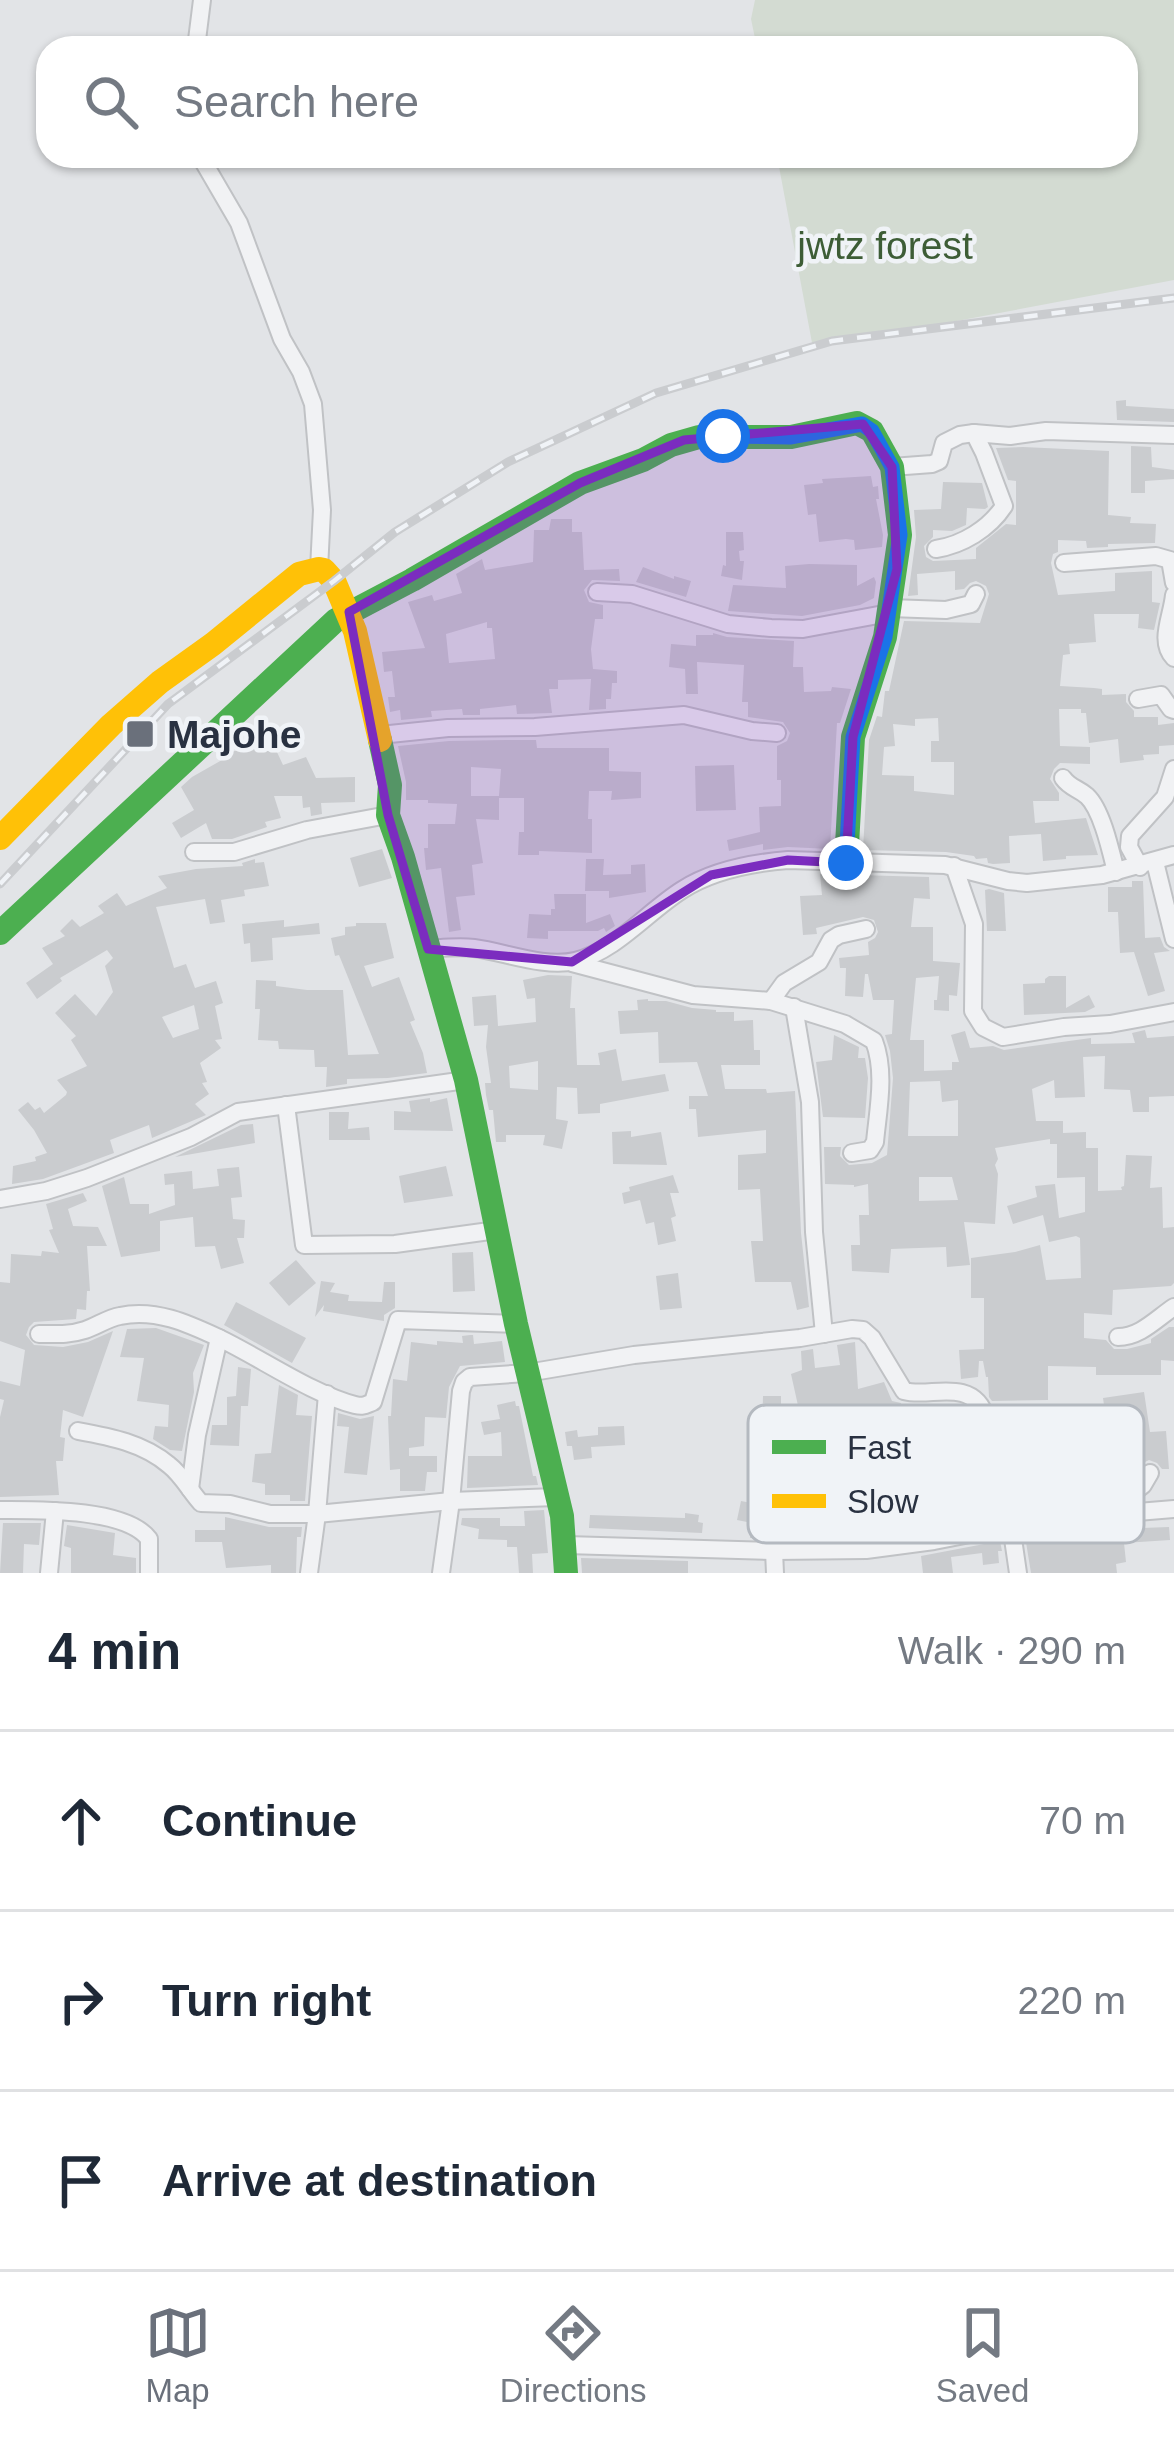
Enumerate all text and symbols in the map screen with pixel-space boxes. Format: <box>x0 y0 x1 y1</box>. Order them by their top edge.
search box <box>36 36 1138 168</box>
icon: search <box>78 69 144 135</box>
text: Search here <box>174 76 419 127</box>
park label: jwtz forest <box>796 224 973 267</box>
route start <box>696 409 750 463</box>
place label: Majohe <box>167 713 301 756</box>
marker: Majohe <box>124 718 156 750</box>
route end <box>819 836 873 890</box>
legend <box>748 1405 1144 1543</box>
text: Fast <box>847 1429 911 1466</box>
text: Slow <box>847 1483 919 1520</box>
text: 4 min <box>48 1623 181 1680</box>
text: Walk · 290 m <box>898 1629 1126 1672</box>
icon: ahead <box>48 1788 114 1854</box>
text: Continue <box>162 1795 357 1846</box>
text: 70 m <box>1039 1799 1126 1842</box>
icon: right <box>48 1968 114 2034</box>
text: Turn right <box>162 1975 371 2026</box>
text: 220 m <box>1018 1979 1126 2022</box>
icon: arrive <box>48 2148 114 2214</box>
text: Arrive at destination <box>162 2155 597 2206</box>
tab: Map <box>145 2300 211 2410</box>
tab: Directions <box>500 2300 647 2410</box>
tab: Saved <box>936 2300 1029 2410</box>

